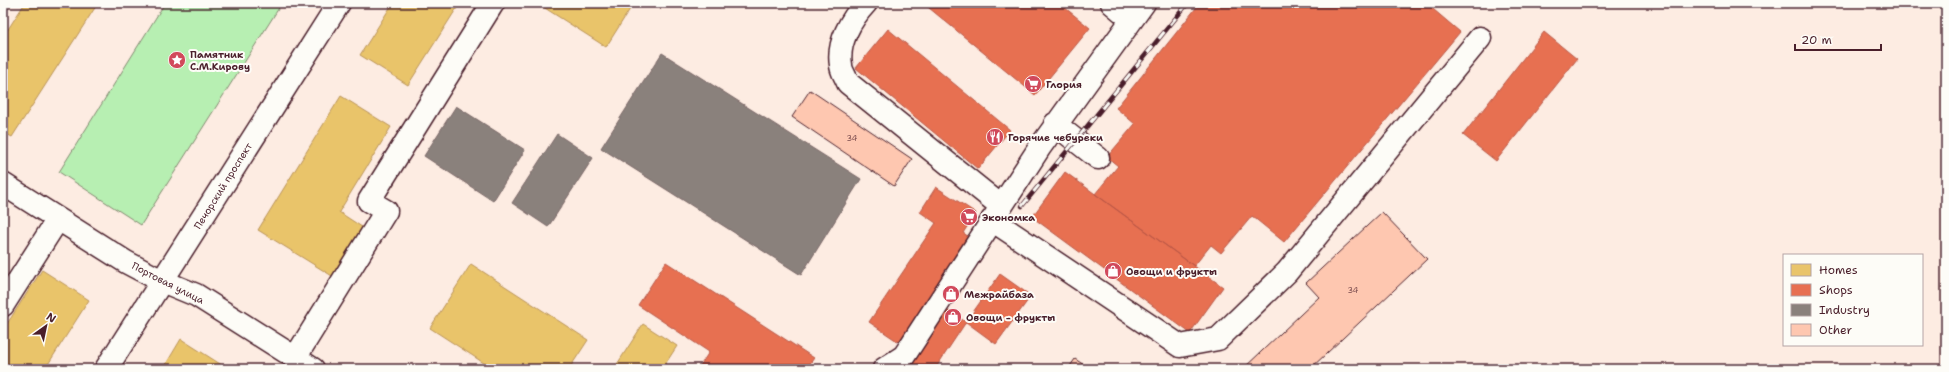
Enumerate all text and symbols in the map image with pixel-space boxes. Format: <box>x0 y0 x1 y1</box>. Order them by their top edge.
scale bar <box>1795 26 1881 52</box>
text: 20 m <box>1801 32 1832 48</box>
place label: Памятник С.М.Кирову <box>190 48 250 73</box>
place icon: Памятник С.М.Кирову <box>167 50 187 70</box>
supermarket icon: Глория <box>1023 74 1043 94</box>
place label: Глория <box>1046 78 1082 91</box>
restaurant icon: Горячие чебуреки <box>985 127 1005 147</box>
place label: Горячие чебуреки <box>1008 131 1103 144</box>
house number: 34 <box>847 133 858 144</box>
street label: Печорский проспект <box>191 140 255 232</box>
supermarket icon: Экономка <box>959 207 979 227</box>
place label: Экономка <box>982 211 1035 224</box>
legend <box>1783 254 1923 346</box>
street label: Портовая улица <box>130 259 207 307</box>
shop icon: Овощи и фрукты <box>1103 261 1123 281</box>
text: Homes <box>1819 262 1858 278</box>
place label: Овощи и фрукты <box>1126 265 1217 278</box>
text: Shops <box>1819 282 1853 298</box>
shop icon: Межрайбаза <box>941 284 961 304</box>
house number: 34 <box>1348 285 1359 296</box>
place label: Межрайбаза <box>964 288 1034 301</box>
text: Industry <box>1819 302 1870 318</box>
north arrow <box>26 306 66 346</box>
shop icon: Овощи - фрукты <box>943 307 963 327</box>
text: N <box>43 309 59 327</box>
place label: Овощи - фрукты <box>966 311 1055 324</box>
text: Other <box>1819 322 1853 338</box>

